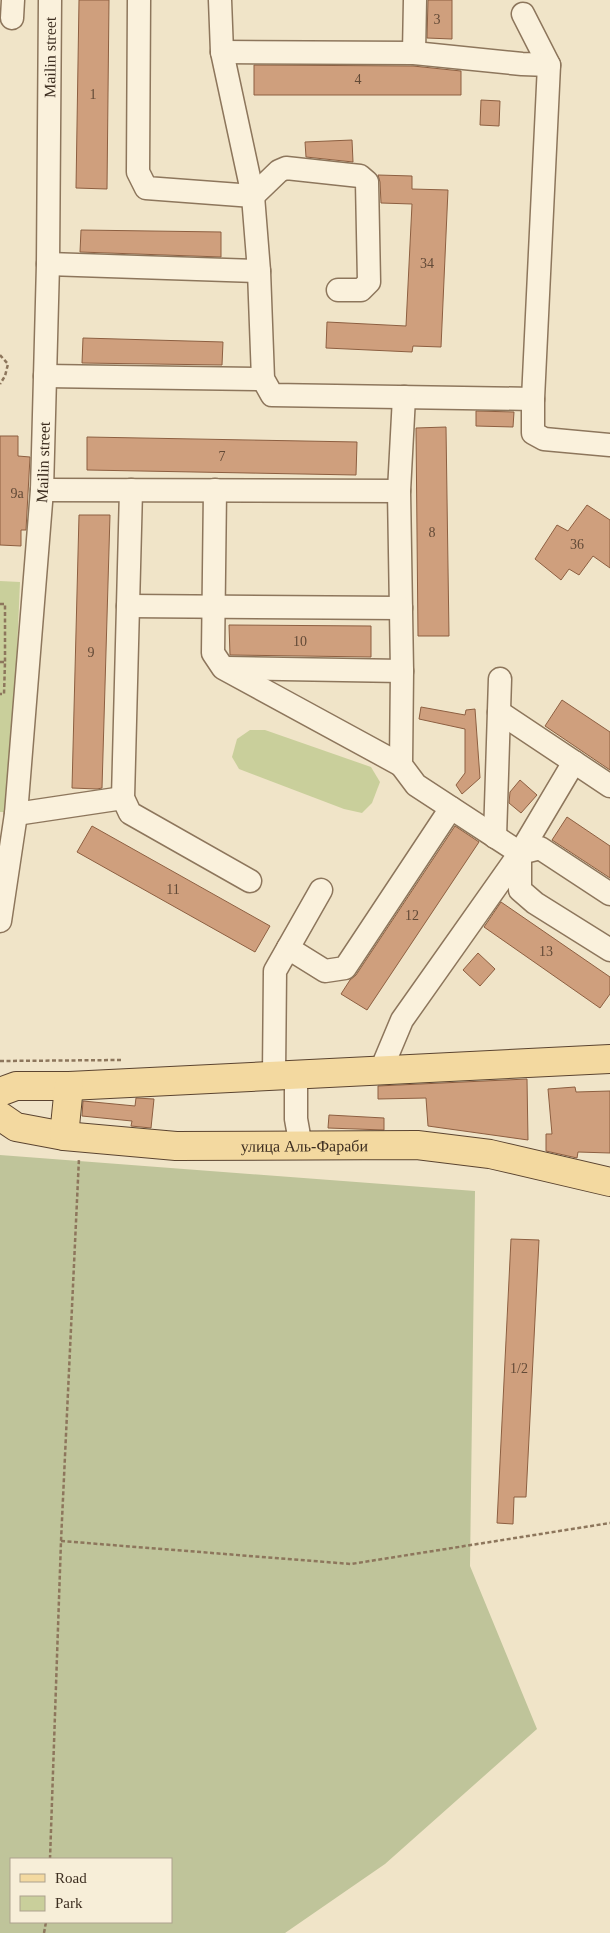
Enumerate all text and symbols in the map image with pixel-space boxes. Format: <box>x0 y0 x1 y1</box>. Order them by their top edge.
house number: 3 <box>434 12 441 27</box>
street label: Mailin street <box>41 16 58 98</box>
house number: 4 <box>355 72 362 87</box>
house number: 1 <box>90 87 97 102</box>
house number: 34 <box>420 256 434 271</box>
street label: Mailin street <box>32 421 52 504</box>
house number: 7 <box>219 449 226 464</box>
house number: 9а <box>10 486 24 501</box>
house number: 8 <box>429 525 436 540</box>
house number: 36 <box>570 537 584 552</box>
house number: 10 <box>293 634 307 649</box>
house number: 9 <box>88 645 95 660</box>
house number: 11 <box>166 882 180 897</box>
house number: 12 <box>405 908 419 923</box>
house number: 13 <box>539 944 553 959</box>
street label: улица Аль-Фараби <box>241 1137 368 1155</box>
house number: 1/2 <box>510 1361 528 1376</box>
legend <box>10 1858 172 1923</box>
text: Road <box>55 1870 87 1886</box>
text: Park <box>55 1895 83 1911</box>

